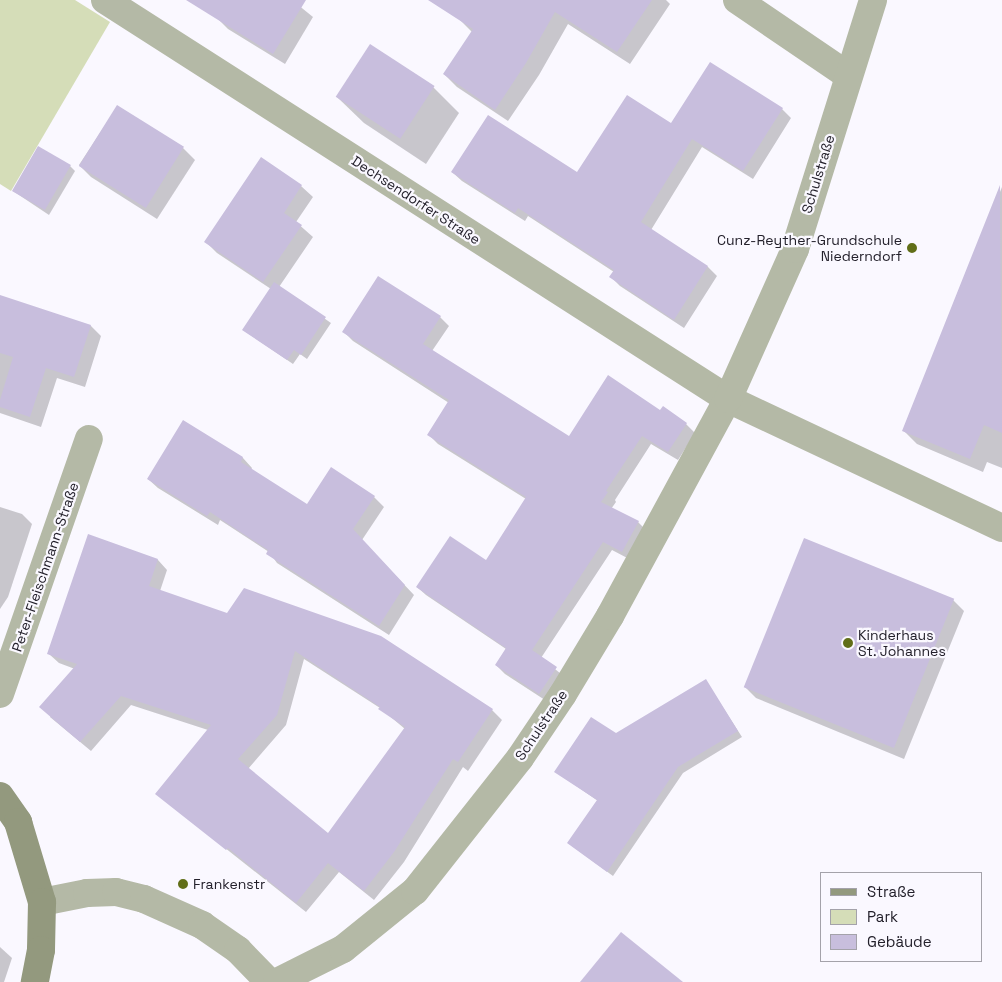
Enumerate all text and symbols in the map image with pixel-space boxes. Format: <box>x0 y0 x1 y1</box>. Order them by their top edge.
street label: Schulstraße <box>798 133 838 215</box>
street label: Dechsendorfer Straße <box>349 152 483 248</box>
place label: Cunz-Reyther-Grundschule Niederndorf <box>717 232 902 264</box>
marker: Cunz-Reyther-Grundschule Niederndorf <box>906 242 918 254</box>
street label: Peter-Fleischmann-Straße <box>8 480 82 654</box>
place label: Kinderhaus St. Johannes <box>858 627 946 660</box>
marker: Kinderhaus St. Johannes <box>842 637 854 649</box>
street label: Schulstraße <box>511 687 571 763</box>
legend <box>820 872 982 962</box>
place label: Frankenstr <box>193 876 265 892</box>
marker: Frankenstr <box>177 878 189 890</box>
text: Straße <box>867 882 915 901</box>
text: Park <box>867 907 898 926</box>
text: Gebäude <box>867 932 932 951</box>

